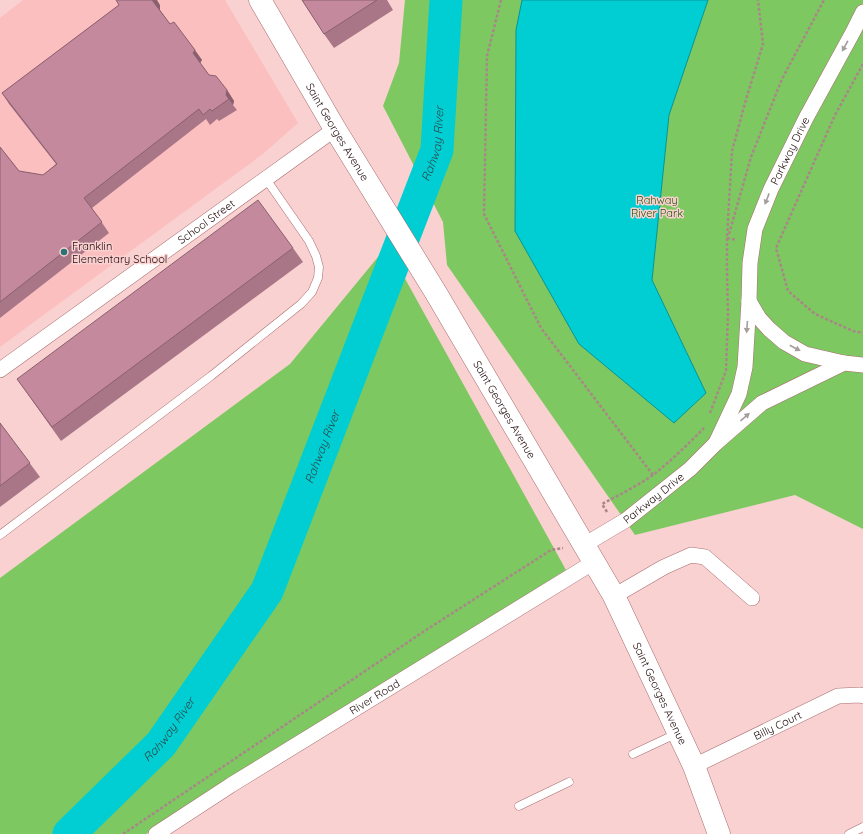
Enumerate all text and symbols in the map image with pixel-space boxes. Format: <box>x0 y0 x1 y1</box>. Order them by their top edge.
one-way arrow <box>842 41 849 52</box>
street label: Saint Georges Avenue <box>303 80 372 183</box>
water label: Rahway River <box>418 104 447 183</box>
street label: Parkway Drive <box>767 114 813 187</box>
park label: Rahway River Park <box>631 193 683 220</box>
one-way arrow <box>763 194 769 206</box>
street label: School Street <box>175 196 238 247</box>
place label: Franklin Elementary School <box>72 239 167 266</box>
marker: Franklin Elementary School <box>59 247 69 257</box>
one-way arrow <box>744 321 751 333</box>
one-way arrow <box>789 345 801 352</box>
street label: Saint Georges Avenue <box>470 358 539 461</box>
water label: Rahway River <box>301 407 343 486</box>
one-way arrow <box>740 413 751 422</box>
street label: Parkway Drive <box>620 470 687 527</box>
street label: Saint Georges Avenue <box>630 640 690 747</box>
street label: River Road <box>347 676 402 718</box>
water label: Rahway River <box>140 693 199 765</box>
street label: Billy Court <box>751 708 804 743</box>

